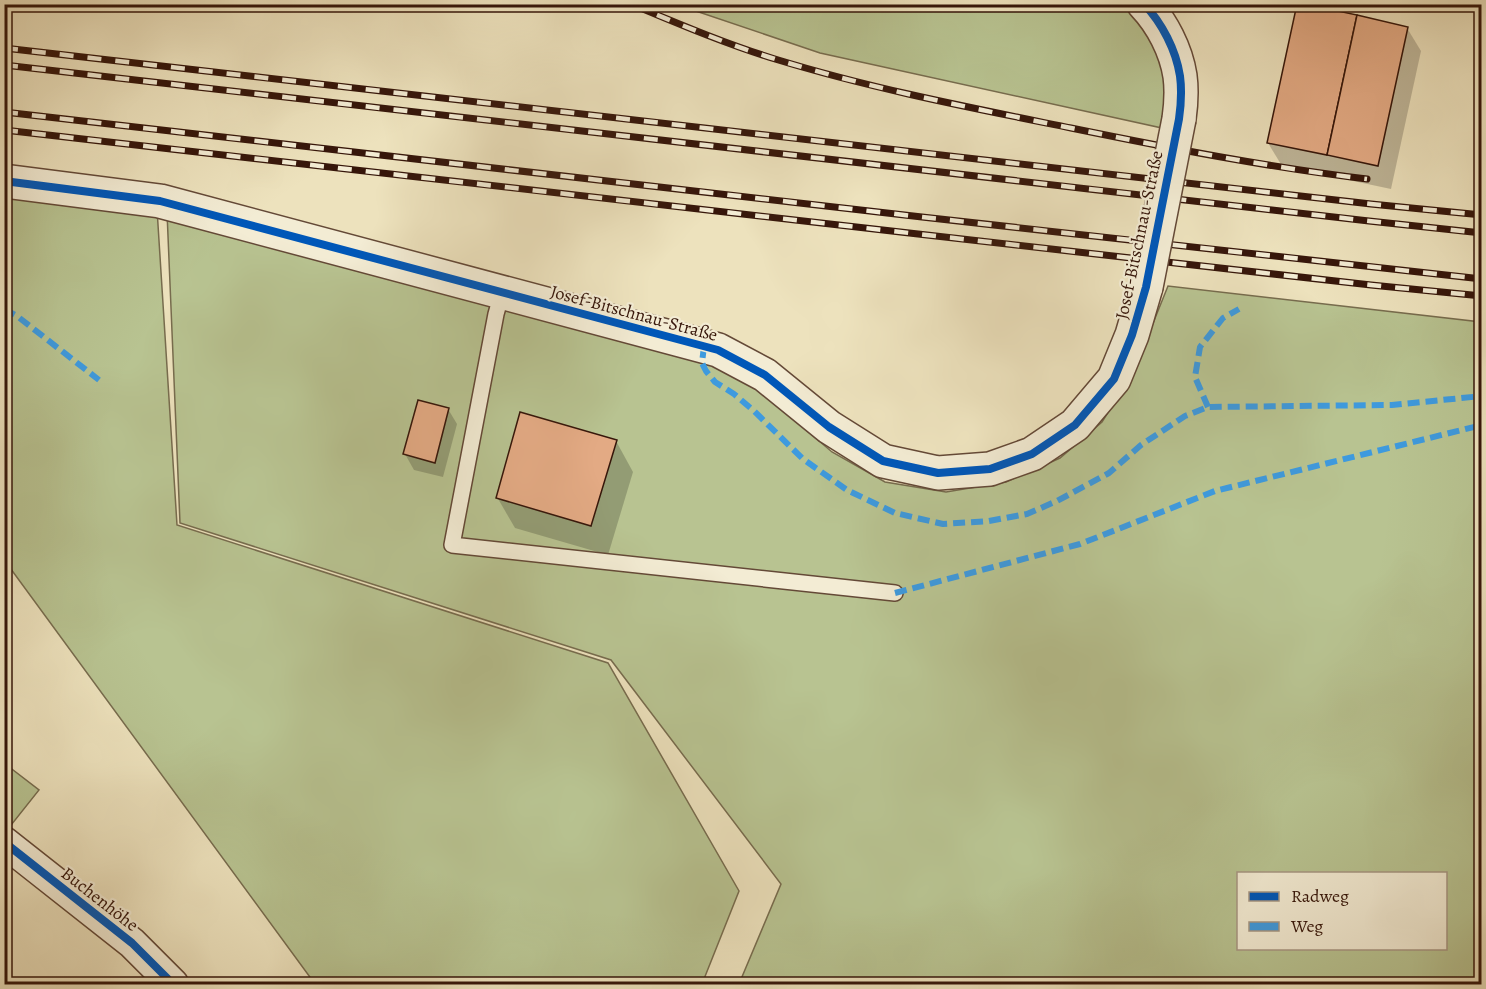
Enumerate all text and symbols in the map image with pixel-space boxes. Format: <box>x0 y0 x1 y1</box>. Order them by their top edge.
street label: Josef-Bitschnau-Straße <box>1109 148 1169 322</box>
street label: Josef-Bitschnau-Straße <box>548 279 720 347</box>
street label: Buchenhöhe <box>56 861 144 937</box>
legend <box>1237 872 1447 950</box>
text: Radweg <box>1291 884 1349 908</box>
text: Weg <box>1290 914 1323 938</box>

